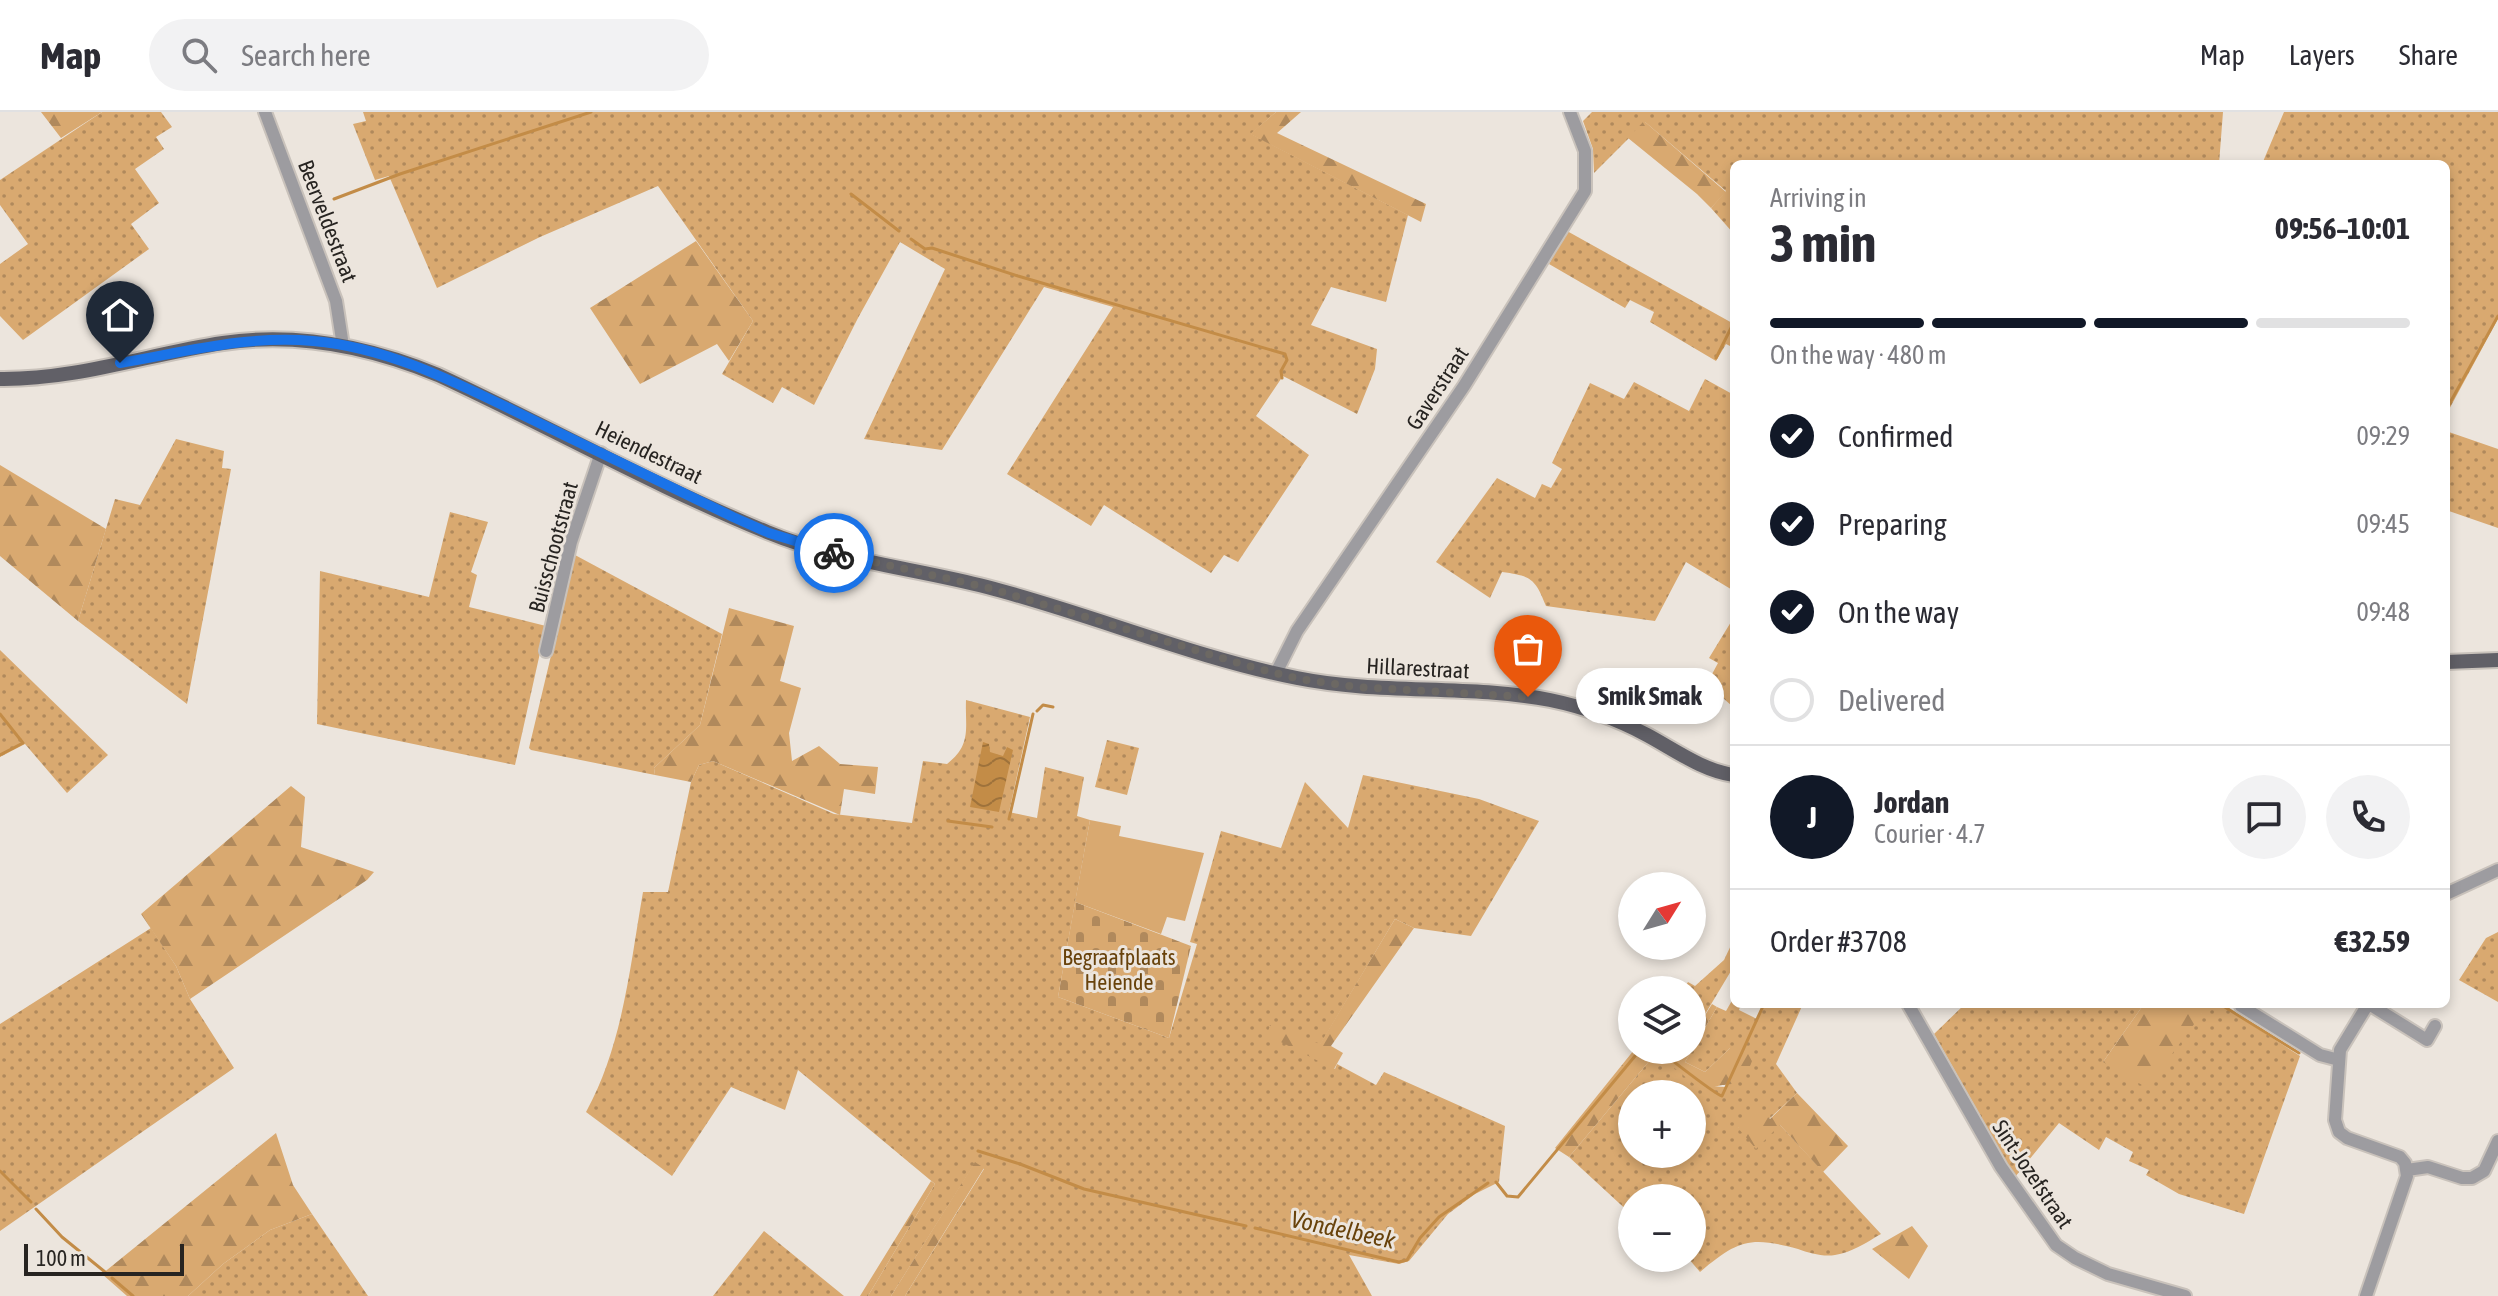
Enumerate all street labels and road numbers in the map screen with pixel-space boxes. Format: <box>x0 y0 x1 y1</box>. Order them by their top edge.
street label: Beerveldestraat <box>293 156 363 286</box>
street label: Gaverstraat <box>1400 341 1474 435</box>
street label: Heiendestraat <box>591 415 707 489</box>
street label: Buisschootstraat <box>523 479 583 615</box>
street label: Hillarestraat <box>1366 652 1470 684</box>
street label: Sint-Jozefstraat <box>1987 1115 2079 1233</box>

